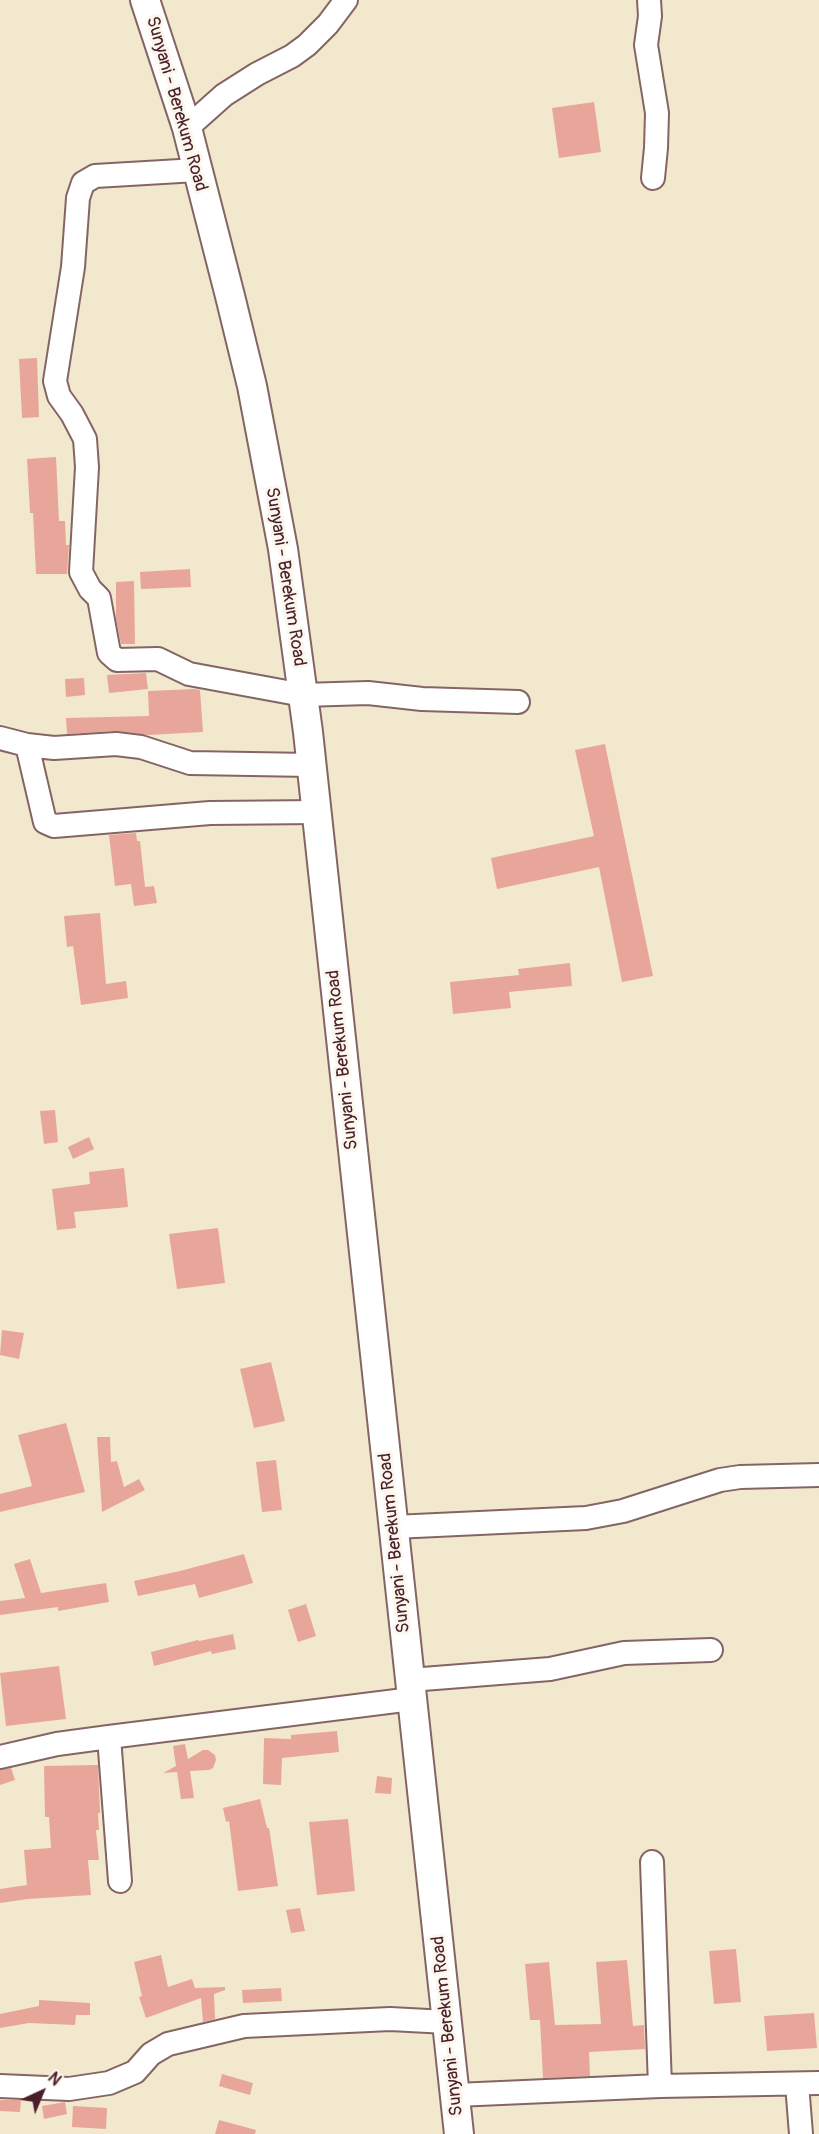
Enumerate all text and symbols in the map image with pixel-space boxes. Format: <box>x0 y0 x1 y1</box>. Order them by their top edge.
street label: Sunyani - Berekum Road <box>141 14 211 194</box>
street label: Sunyani - Berekum Road <box>260 486 310 668</box>
street label: Sunyani - Berekum Road <box>323 969 363 1151</box>
street label: Sunyani - Berekum Road <box>375 1452 415 1634</box>
street label: Sunyani - Berekum Road <box>428 1935 468 2117</box>
north arrow <box>12 2062 72 2122</box>
text: N <box>44 2068 65 2090</box>

